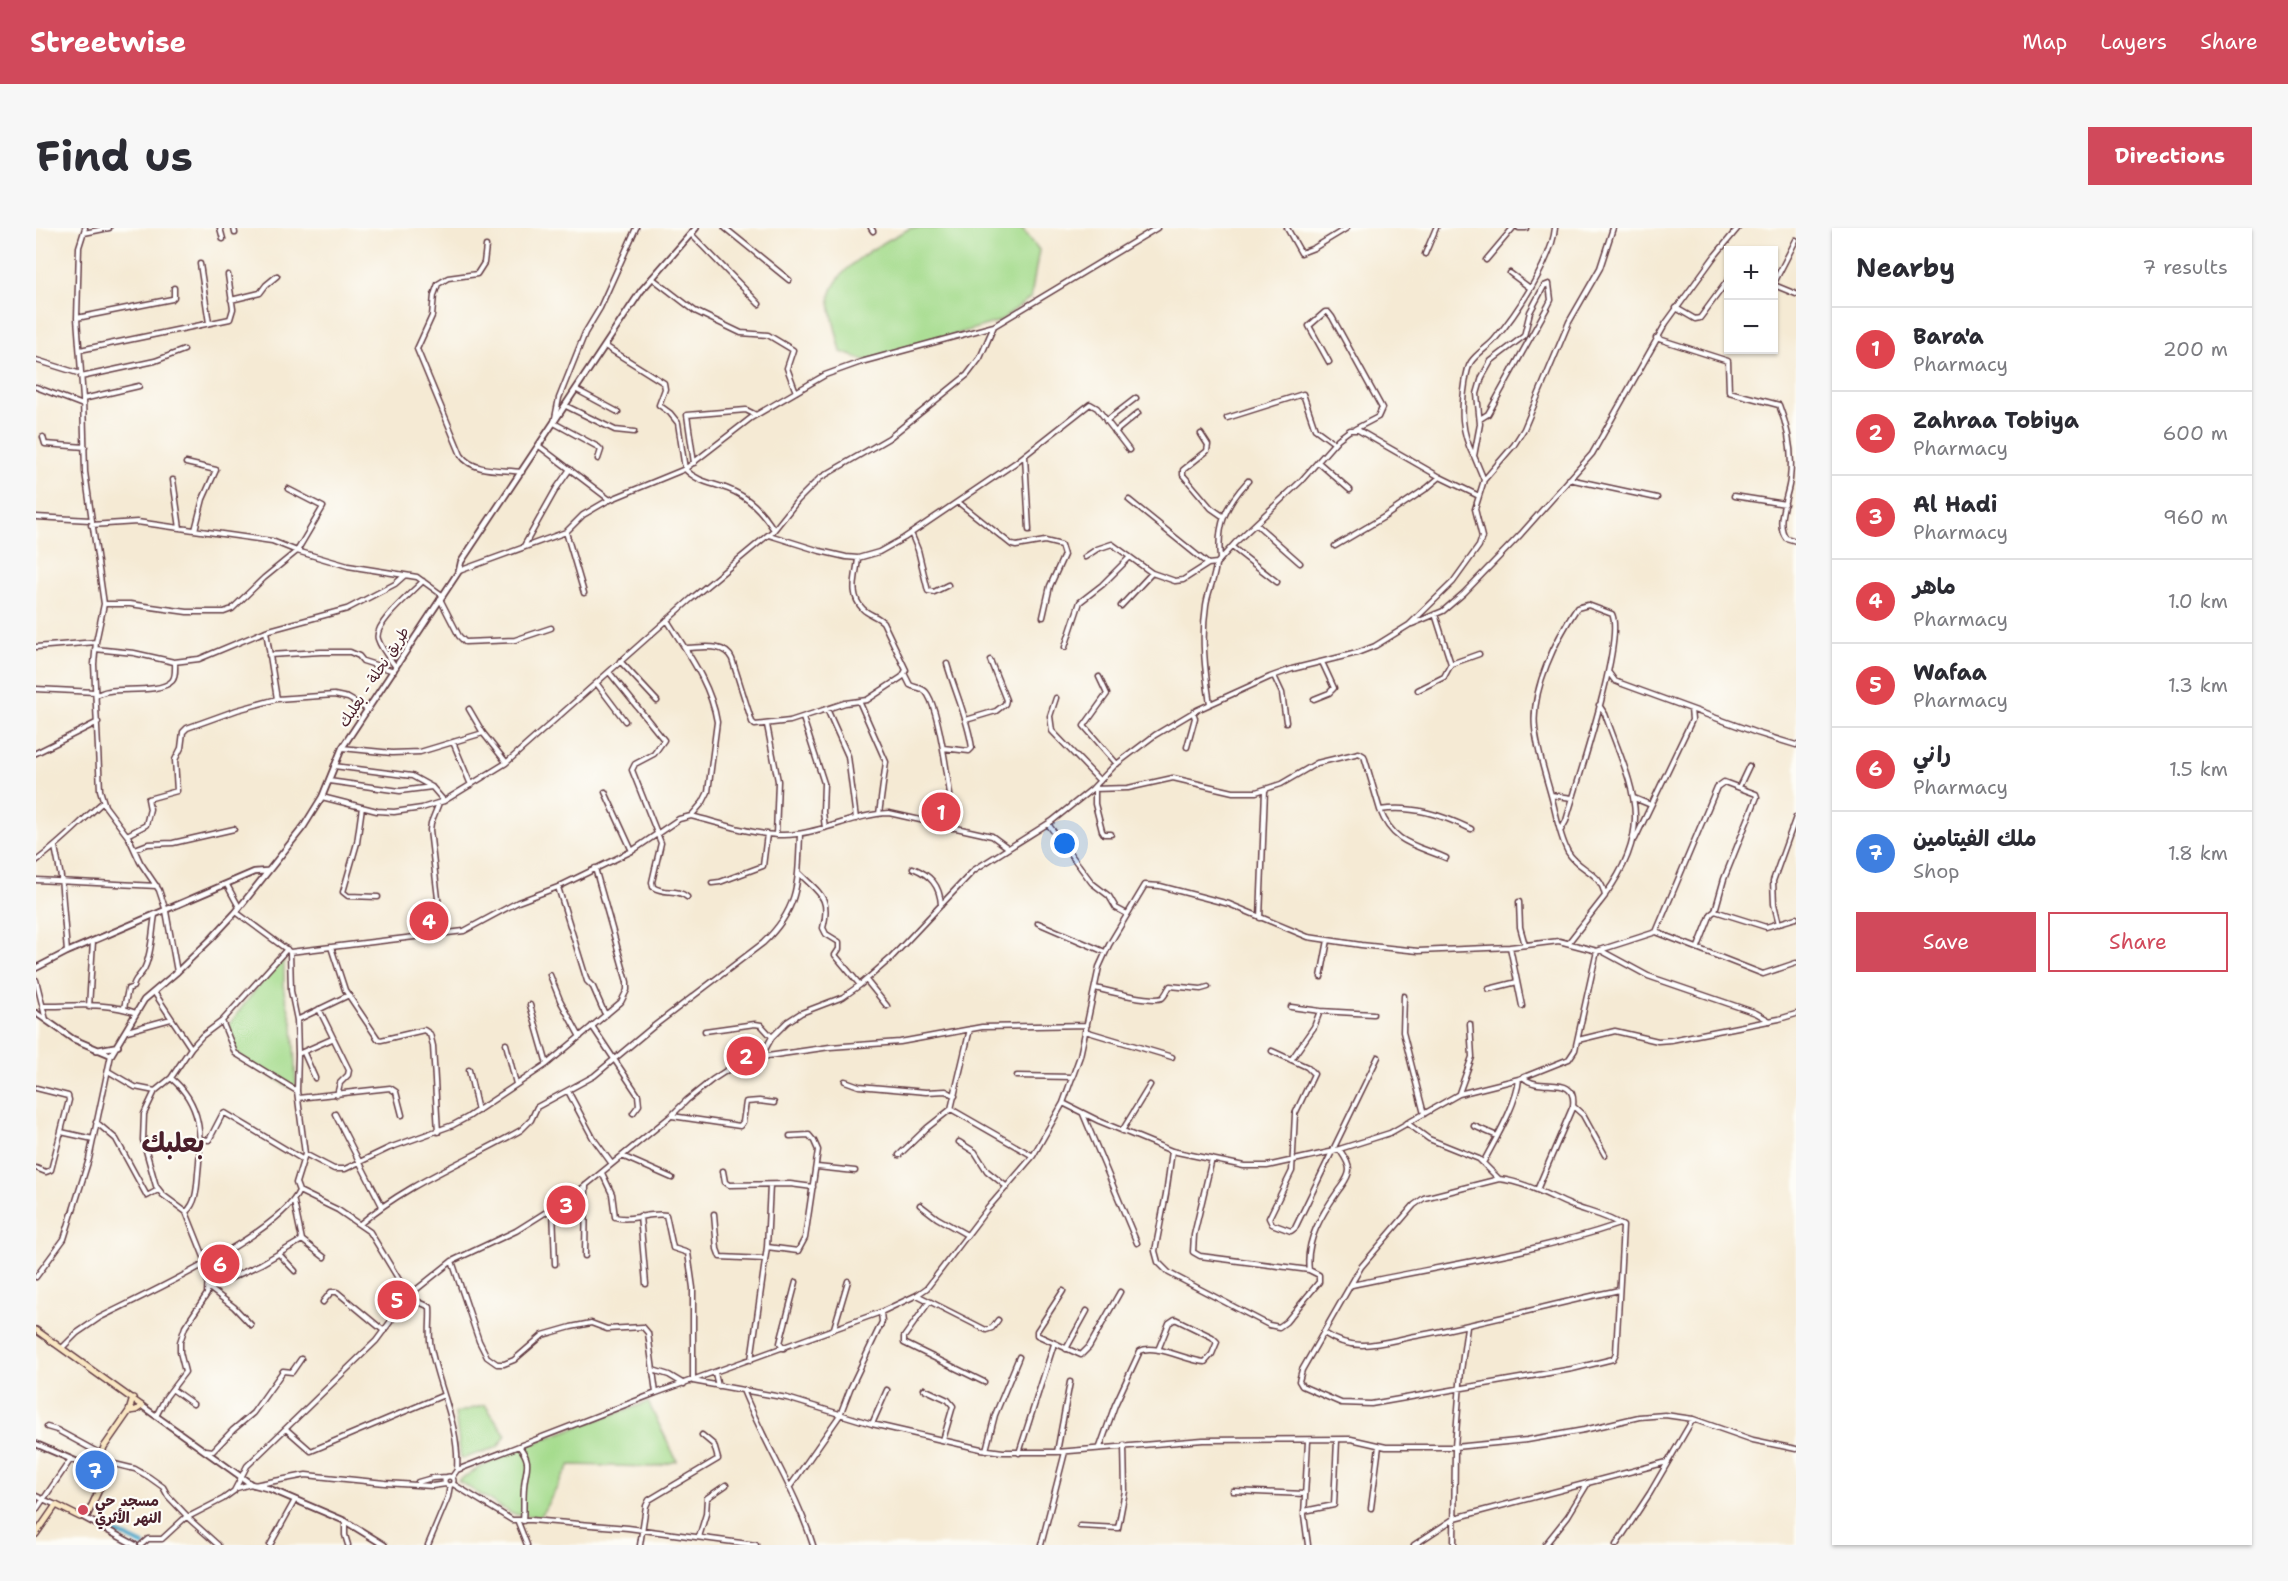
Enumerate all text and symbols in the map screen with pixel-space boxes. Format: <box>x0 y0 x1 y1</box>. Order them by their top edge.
text: Streetwise <box>30 23 186 61</box>
text: Map <box>2022 28 2067 56</box>
text: Layers <box>2100 28 2167 56</box>
text: Share <box>2200 28 2258 56</box>
button: Directions <box>2088 127 2252 185</box>
text: Find us <box>36 128 193 184</box>
map controls <box>1724 246 1778 354</box>
button: + <box>1724 246 1778 300</box>
text: Nearby <box>1856 250 1955 285</box>
text: 7 results <box>2142 254 2228 280</box>
button: − <box>1724 300 1778 354</box>
text: Bara'a <box>1913 322 1984 351</box>
text: 1 <box>1871 336 1880 362</box>
text: 200 m <box>2163 336 2228 362</box>
text: Pharmacy <box>1913 351 2008 377</box>
text: Zahraa Tobiya <box>1913 406 2079 435</box>
text: 2 <box>1869 420 1883 446</box>
text: 600 m <box>2163 420 2228 446</box>
text: Pharmacy <box>1913 435 2008 461</box>
text: Al Hadi <box>1913 490 1997 519</box>
text: 3 <box>1869 504 1883 530</box>
text: 960 m <box>2163 504 2228 530</box>
text: Pharmacy <box>1913 519 2008 545</box>
text: ماهر <box>1913 572 1956 601</box>
text: 4 <box>1869 588 1883 614</box>
text: 1.0 km <box>2168 588 2228 614</box>
text: Pharmacy <box>1913 606 2008 632</box>
street label: طريق نحلة - بعلبك <box>334 623 414 731</box>
text: Wafaa <box>1913 658 1987 687</box>
text: 5 <box>1869 672 1882 698</box>
text: 1.3 km <box>2168 672 2228 698</box>
text: Pharmacy <box>1913 687 2008 713</box>
text: راني <box>1913 740 1951 769</box>
text: 6 <box>1869 756 1883 782</box>
text: 1.5 km <box>2169 756 2228 782</box>
text: Pharmacy <box>1913 774 2008 800</box>
pin: 1 <box>922 790 960 834</box>
text: ملك الفيتامين <box>1913 824 2037 853</box>
your location <box>1050 829 1079 858</box>
text: 7 <box>1869 840 1883 866</box>
text: 1.8 km <box>2168 840 2228 866</box>
text: Shop <box>1913 858 1960 884</box>
pin: 4 <box>410 898 448 944</box>
button: Save <box>1856 912 2036 972</box>
button: Share <box>2048 912 2228 972</box>
pin: 2 <box>726 1034 766 1078</box>
district label: بعلبك <box>141 1124 205 1161</box>
pin: 3 <box>546 1182 586 1228</box>
pin: 6 <box>200 1242 240 1286</box>
pin: 5 <box>378 1278 416 1322</box>
pin: 7 <box>76 1448 114 1492</box>
place label: مسجد حي النهر الأثري <box>95 1491 161 1530</box>
marker: مسجد حي النهر الأثري <box>76 1503 90 1517</box>

